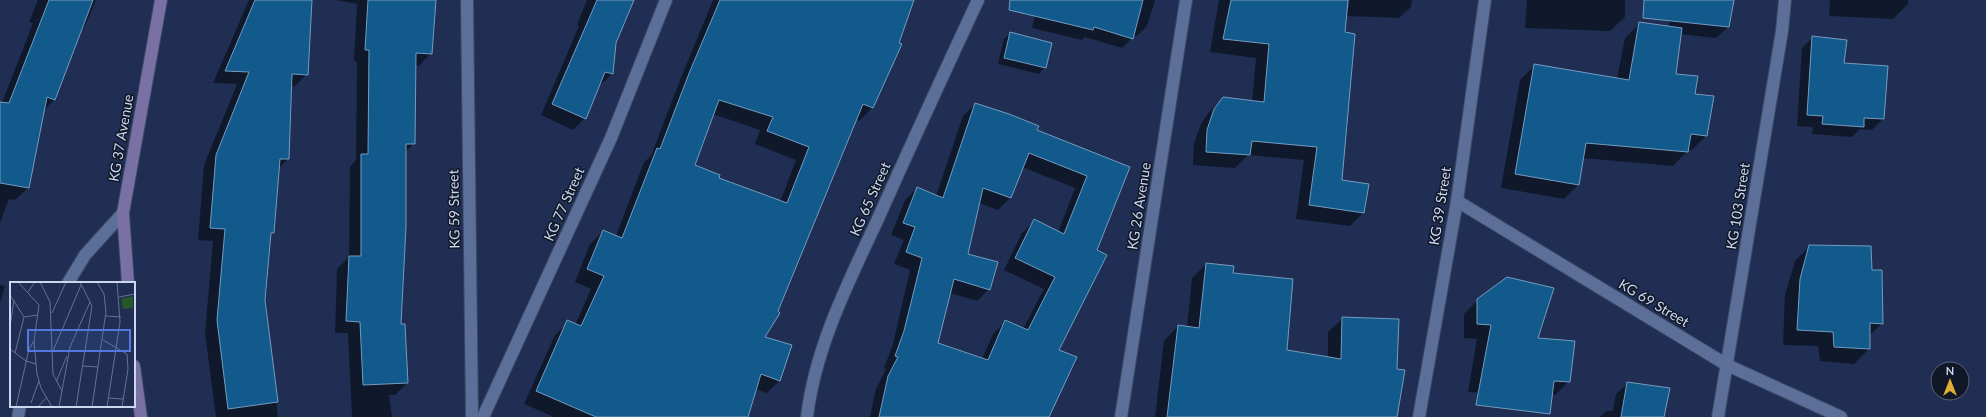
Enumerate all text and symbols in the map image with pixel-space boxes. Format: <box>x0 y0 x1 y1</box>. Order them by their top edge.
street label: KG 37 Avenue <box>104 93 137 183</box>
street label: KG 65 Street <box>846 159 893 238</box>
street label: KG 26 Avenue <box>1123 161 1154 251</box>
street label: KG 103 Street <box>1722 161 1753 250</box>
street label: KG 77 Street <box>540 164 587 243</box>
street label: KG 39 Street <box>1425 165 1454 246</box>
street label: KG 59 Street <box>444 169 463 249</box>
street label: KG 69 Street <box>1616 275 1693 330</box>
inset map <box>10 282 135 407</box>
north arrow <box>1930 361 1970 401</box>
text: N <box>1946 364 1954 377</box>

